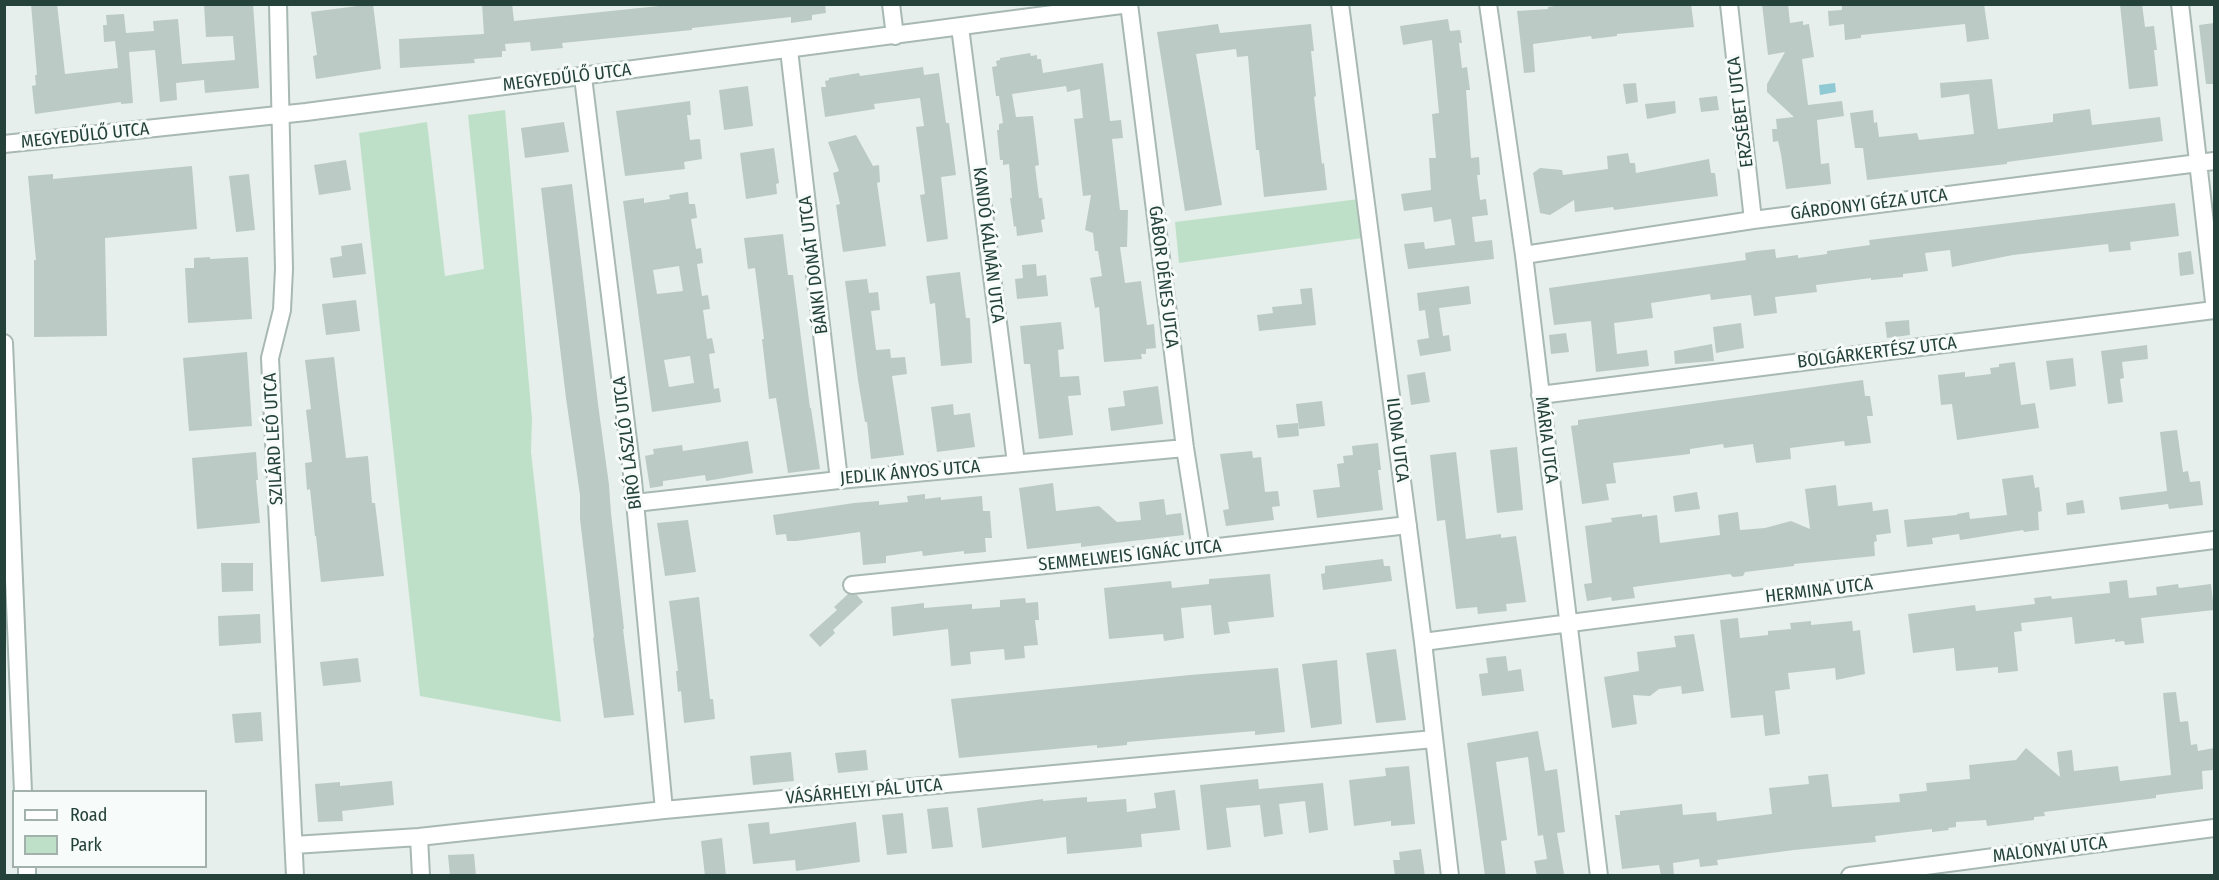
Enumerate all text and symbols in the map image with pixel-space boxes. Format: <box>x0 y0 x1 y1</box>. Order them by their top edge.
street label: ERZSÉBET UTCA <box>1723 55 1759 169</box>
street label: MEGYEDŰLŐ UTCA <box>502 59 632 97</box>
street label: MEGYEDŰLŐ UTCA <box>20 119 150 153</box>
street label: KANDÓ KÁLMÁN UTCA <box>968 166 1008 324</box>
street label: GÁRDONYI GÉZA UTCA <box>1789 185 1949 225</box>
street label: BÁNKI DONÁT UTCA <box>795 195 833 335</box>
street label: GÁBOR DÉNES UTCA <box>1144 205 1182 349</box>
street label: BOLGÁRKERTÉSZ UTCA <box>1796 333 1958 373</box>
street label: SZILÁRD LEÓ UTCA <box>260 372 288 506</box>
street label: BÍRÓ LÁSZLÓ UTCA <box>609 375 647 511</box>
street label: MÁRIA UTCA <box>1530 395 1562 485</box>
street label: ILONA UTCA <box>1381 397 1413 483</box>
street label: JEDLIK ÁNYOS UTCA <box>839 456 981 490</box>
street label: SEMMELWEIS IGNÁC UTCA <box>1037 536 1223 576</box>
street label: HERMINA UTCA <box>1764 574 1874 608</box>
street label: VÁSÁRHELYI PÁL UTCA <box>785 774 943 810</box>
legend <box>12 790 207 868</box>
text: Road <box>70 804 107 826</box>
street label: MALONYAI UTCA <box>1992 832 2108 868</box>
text: Park <box>70 834 102 856</box>

